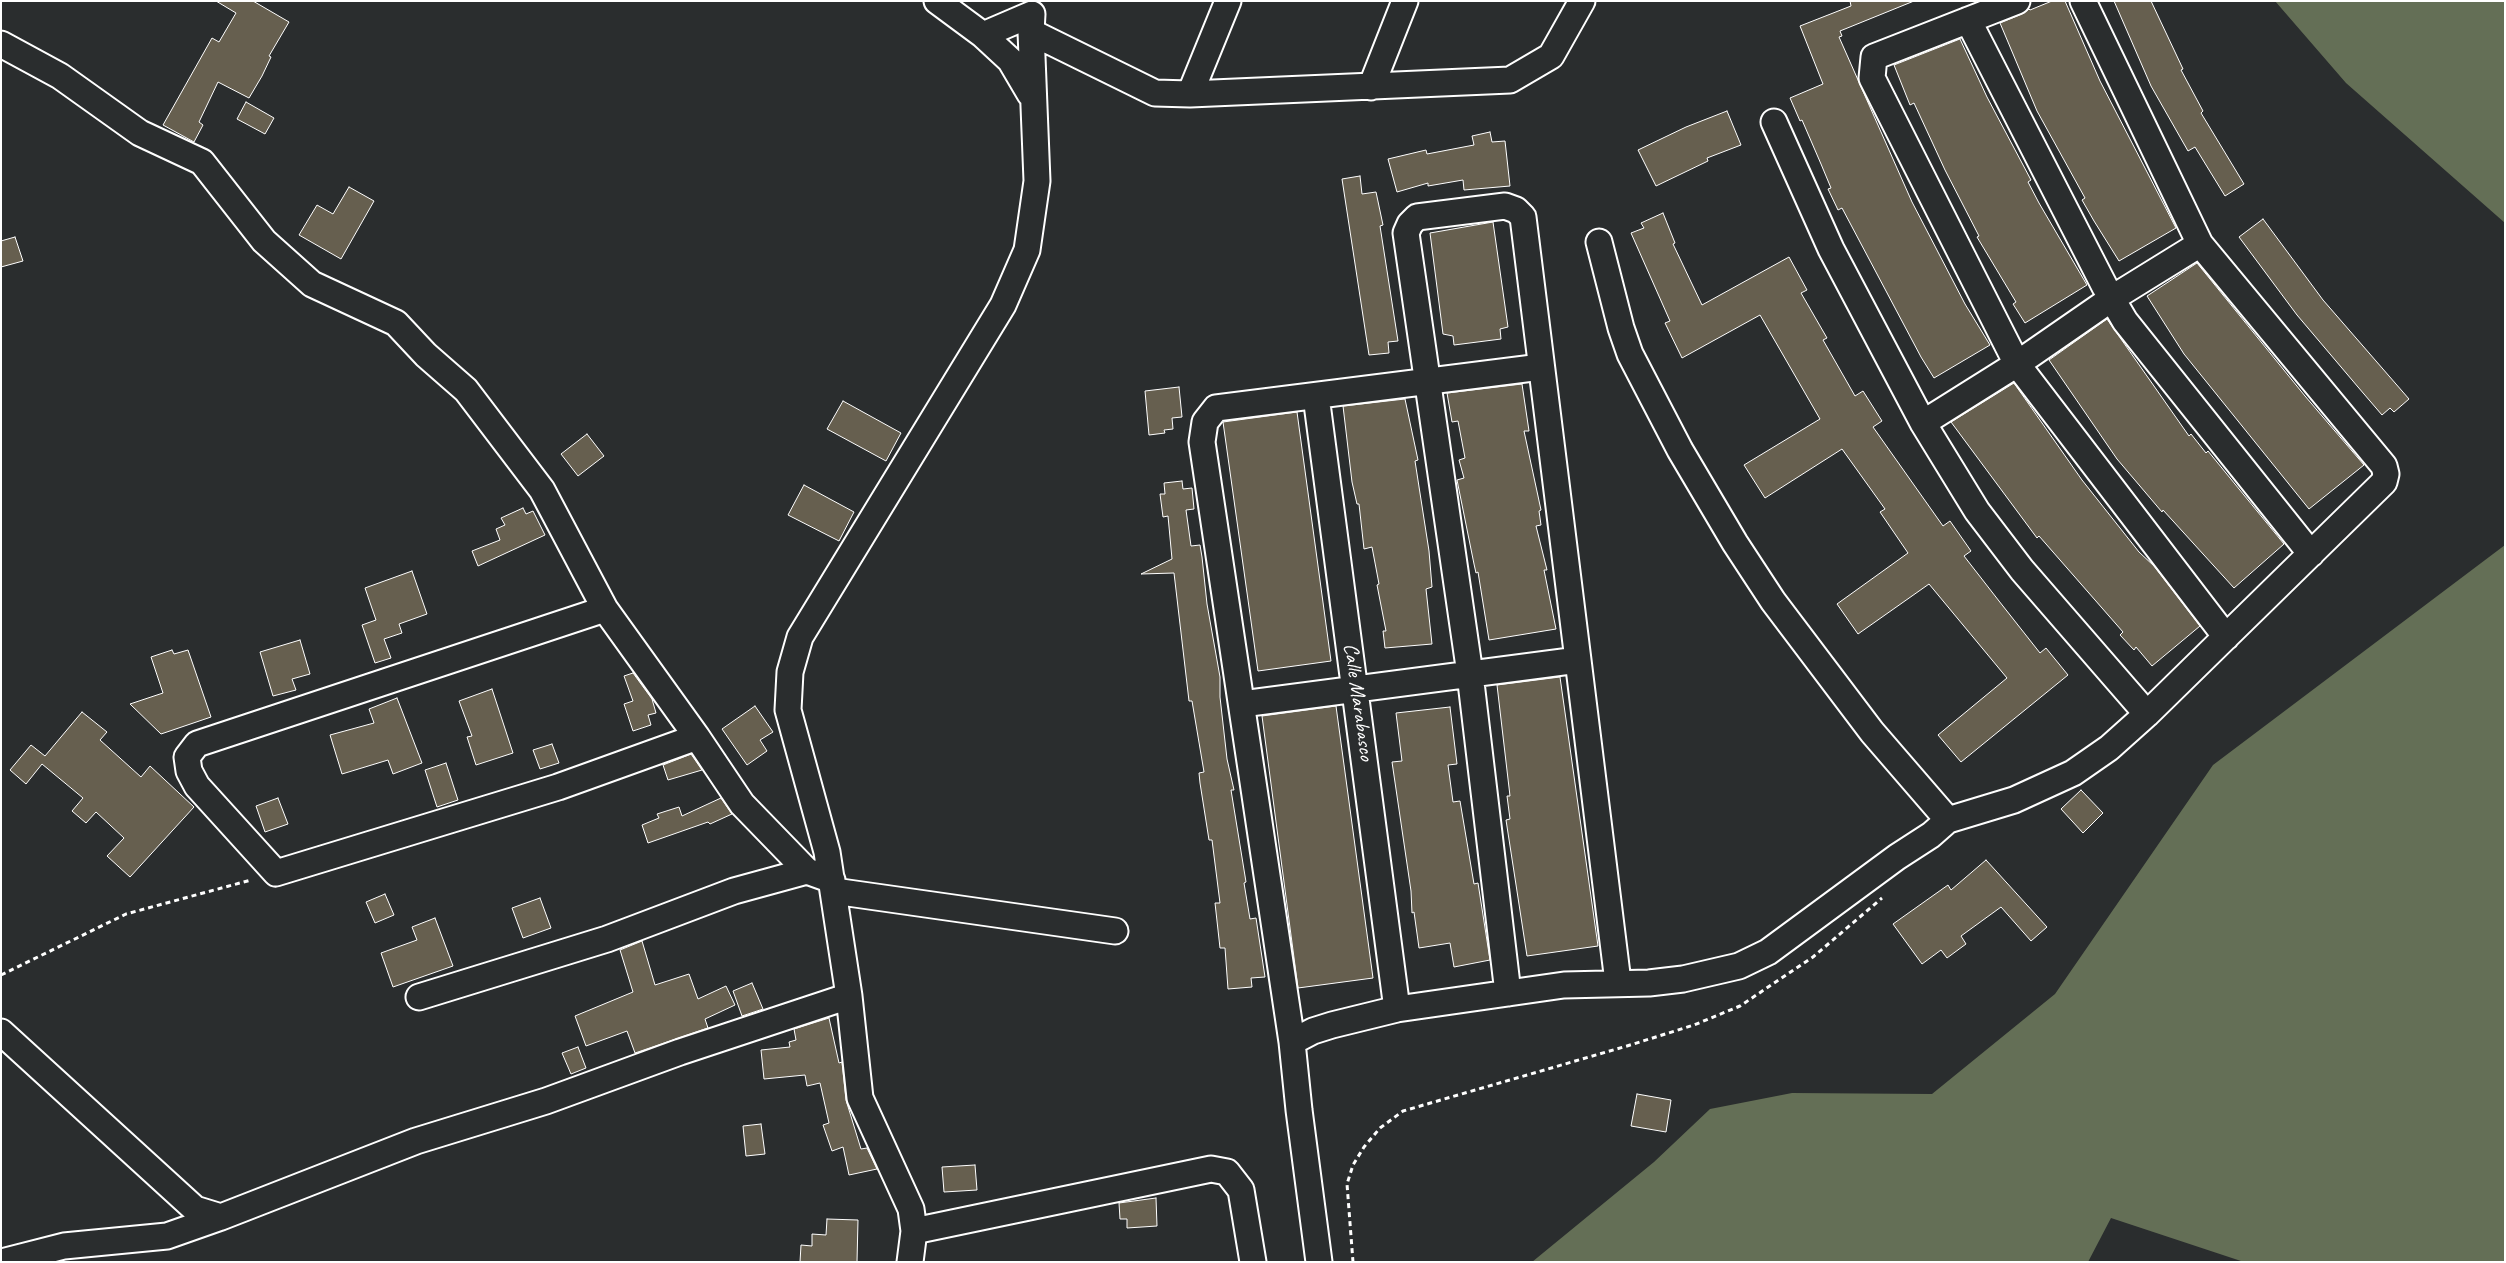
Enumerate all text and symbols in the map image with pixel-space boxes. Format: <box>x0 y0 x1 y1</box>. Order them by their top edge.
street label: Calle Marabasco <box>1337 642 1379 762</box>

